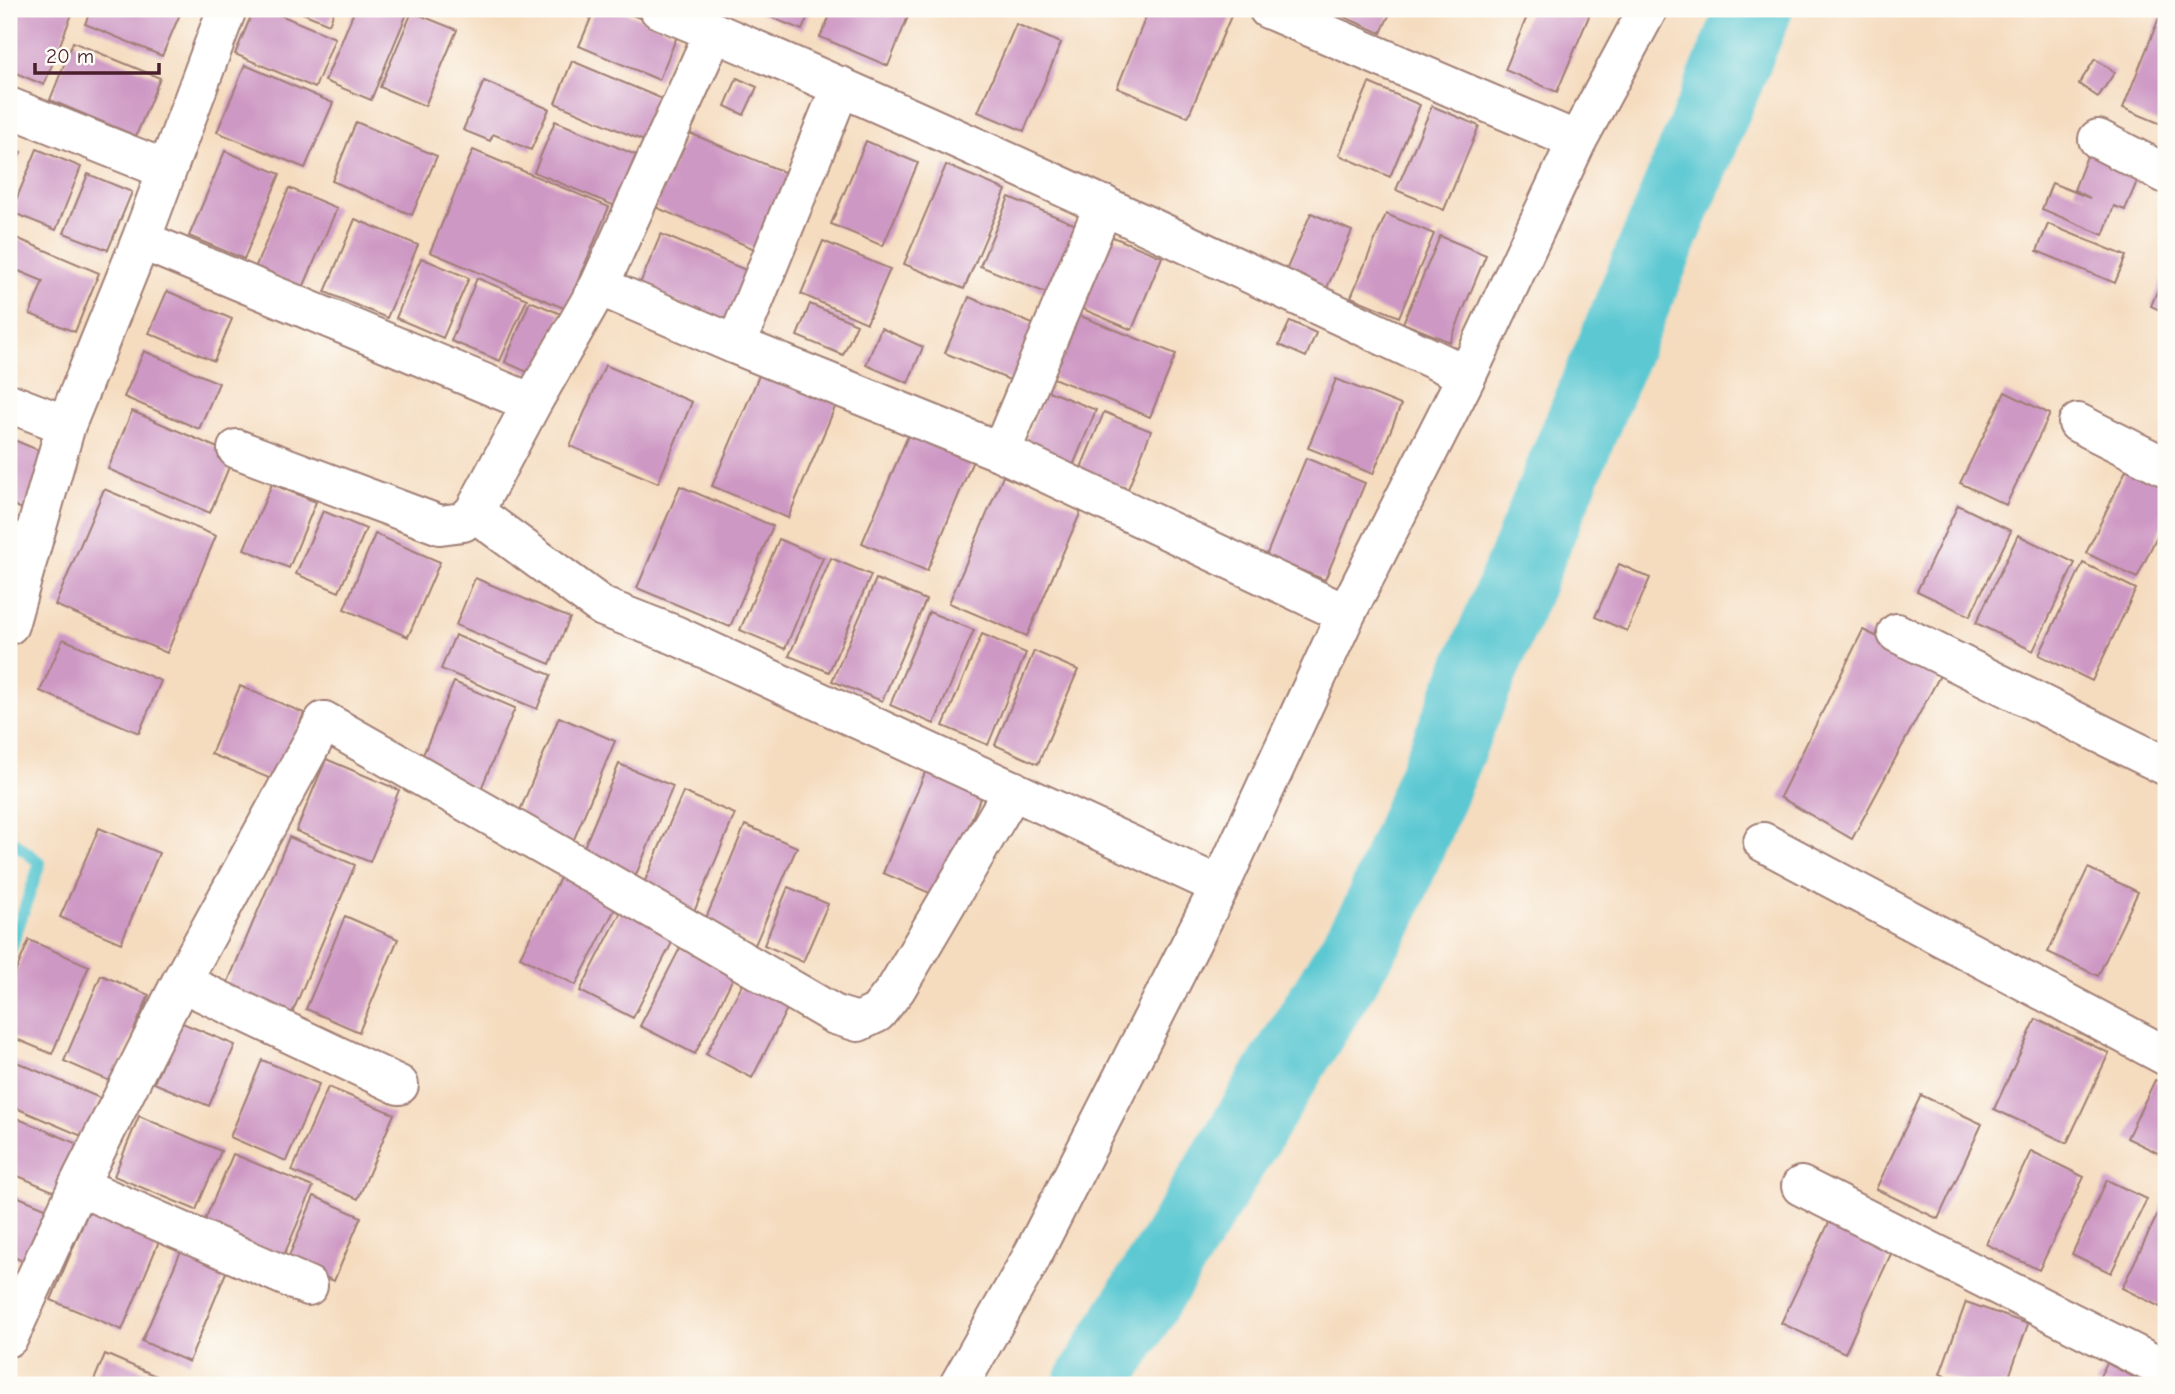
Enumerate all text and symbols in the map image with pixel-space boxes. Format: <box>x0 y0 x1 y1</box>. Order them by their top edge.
scale bar <box>35 32 159 76</box>
text: 20 m <box>46 44 94 68</box>

